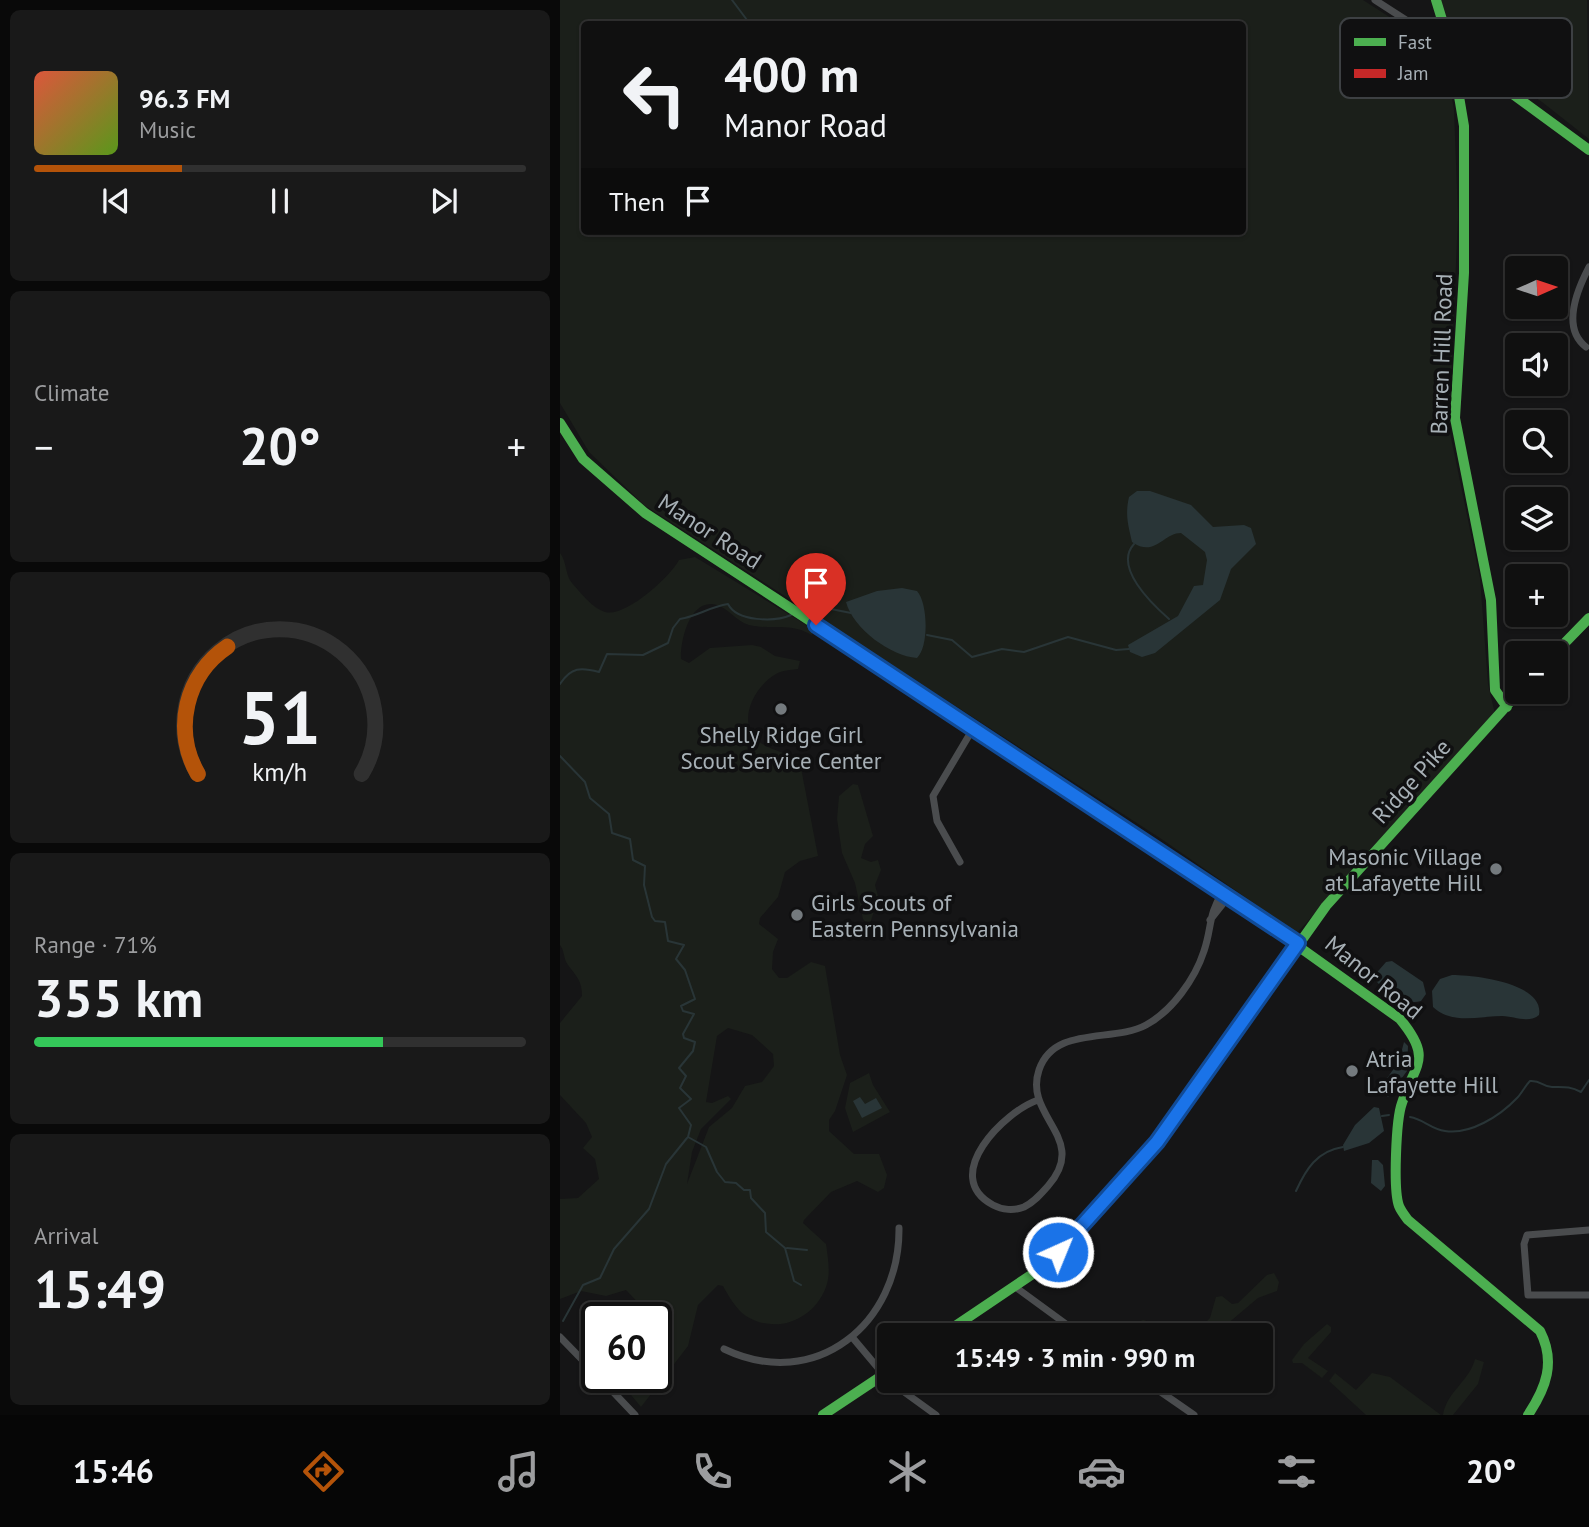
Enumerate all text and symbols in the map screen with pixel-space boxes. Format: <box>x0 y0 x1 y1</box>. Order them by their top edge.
legend <box>1340 18 1572 98</box>
text: Fast <box>1398 30 1432 54</box>
text: 400 m <box>724 42 859 106</box>
icon: left <box>609 49 700 140</box>
text: Jam <box>1397 61 1428 85</box>
text: 96.3 FM <box>139 82 230 115</box>
text: Manor Road <box>724 104 887 146</box>
text: Music <box>139 115 196 144</box>
icon: previous <box>97 182 135 220</box>
icon: pause <box>261 182 299 220</box>
icon: next <box>425 182 463 220</box>
icon: arrive <box>679 182 717 220</box>
text: Then <box>609 185 665 218</box>
north arrow <box>1505 256 1568 318</box>
map controls <box>1505 256 1568 704</box>
street label: Barren Hill Road <box>1424 273 1458 435</box>
button: sound <box>1505 333 1568 396</box>
text: Climate <box>34 378 109 407</box>
button: search <box>1505 410 1568 473</box>
text: 20° <box>239 412 321 479</box>
text: − <box>34 422 53 471</box>
text: + <box>507 422 526 471</box>
street label: Manor Road <box>653 487 767 575</box>
button: layers <box>1505 487 1568 550</box>
pin <box>786 553 846 625</box>
icon: arrive <box>797 564 835 602</box>
button: + <box>1505 564 1568 627</box>
button: − <box>1505 641 1568 704</box>
text: 51 <box>239 670 321 764</box>
marker: Shelly Ridge Girl Scout Service Center <box>773 701 789 717</box>
place label: Shelly Ridge Girl Scout Service Center <box>681 720 882 775</box>
street label: Ridge Pike <box>1365 733 1457 829</box>
text: km/h <box>253 755 307 787</box>
place label: Masonic Village at Lafayette Hill <box>1325 842 1482 897</box>
marker: Masonic Village at Lafayette Hill <box>1488 861 1504 877</box>
place label: Girls Scouts of Eastern Pennsylvania <box>811 888 1019 943</box>
marker: Girls Scouts of Eastern Pennsylvania <box>789 907 805 923</box>
street label: Manor Road <box>1319 929 1429 1025</box>
text: Range · 71% <box>34 930 157 959</box>
text: 355 km <box>34 964 203 1031</box>
place label: Atria Lafayette Hill <box>1366 1044 1498 1099</box>
marker: Atria Lafayette Hill <box>1344 1063 1360 1079</box>
position arrow <box>1021 1215 1095 1289</box>
text: Arrival <box>34 1221 98 1250</box>
text: 15:49 <box>34 1255 166 1322</box>
speed limit sign: 60 <box>581 1302 672 1393</box>
text: 15:49 · 3 min · 990 m <box>955 1341 1195 1374</box>
icon: directions <box>299 1447 348 1496</box>
icon: music <box>494 1447 543 1496</box>
icon: phone <box>688 1447 737 1496</box>
icon: climate <box>883 1447 932 1496</box>
icon: car <box>1077 1447 1126 1496</box>
icon: filters <box>1272 1447 1321 1496</box>
text: 15:46 <box>73 1450 154 1492</box>
text: 20° <box>1466 1450 1516 1492</box>

